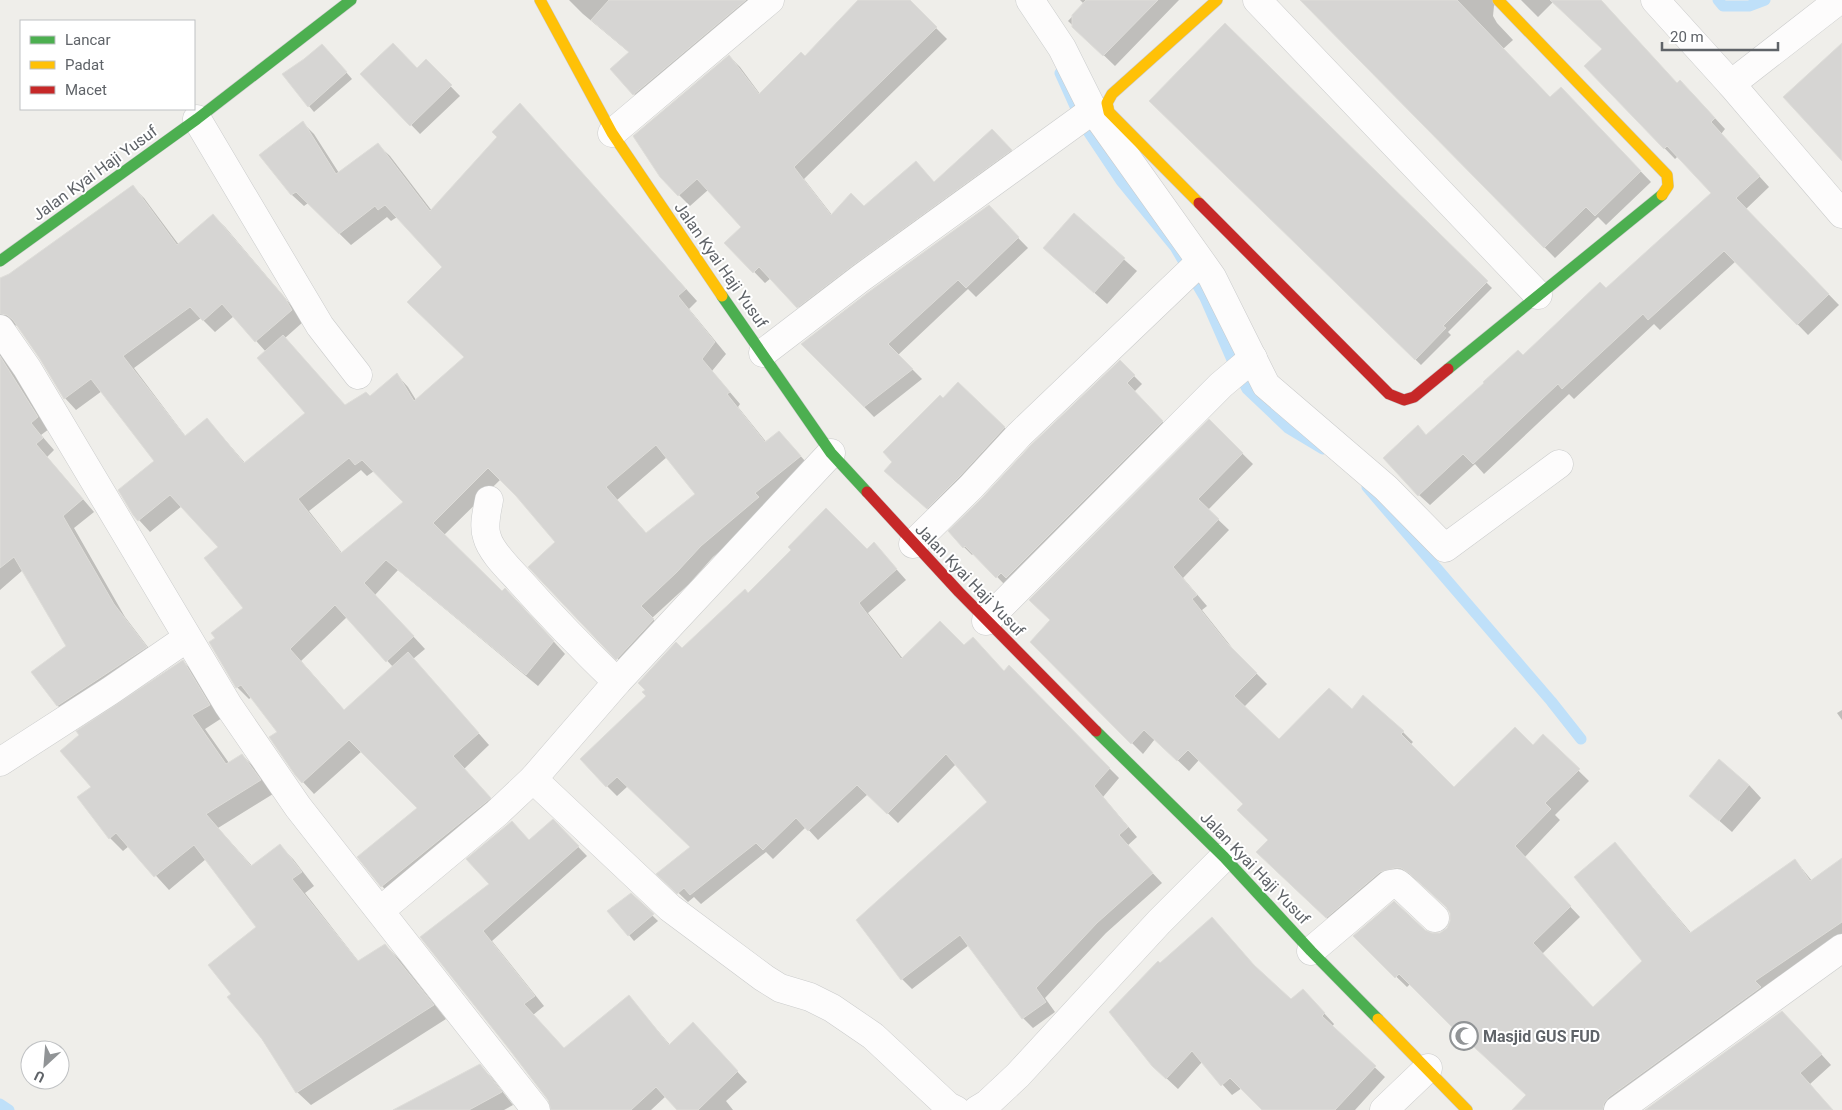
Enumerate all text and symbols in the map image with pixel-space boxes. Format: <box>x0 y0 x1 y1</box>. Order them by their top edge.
legend <box>20 20 195 110</box>
scale bar <box>1662 20 1778 52</box>
text: 20 m <box>1670 28 1704 46</box>
text: Lancar <box>65 31 111 49</box>
text: Padat <box>65 56 104 74</box>
text: Macet <box>65 81 107 99</box>
street label: Jalan Kyai Haji Yusuf <box>29 121 161 225</box>
street label: Jalan Kyai Haji Yusuf <box>670 198 772 332</box>
street label: Jalan Kyai Haji Yusuf <box>911 520 1029 641</box>
street label: Jalan Kyai Haji Yusuf <box>1196 808 1314 929</box>
mosque icon: Masjid GUS FUD <box>1449 1021 1479 1051</box>
place label: Masjid GUS FUD <box>1483 1027 1600 1046</box>
north arrow <box>20 1040 70 1090</box>
text: U <box>32 1067 47 1086</box>

